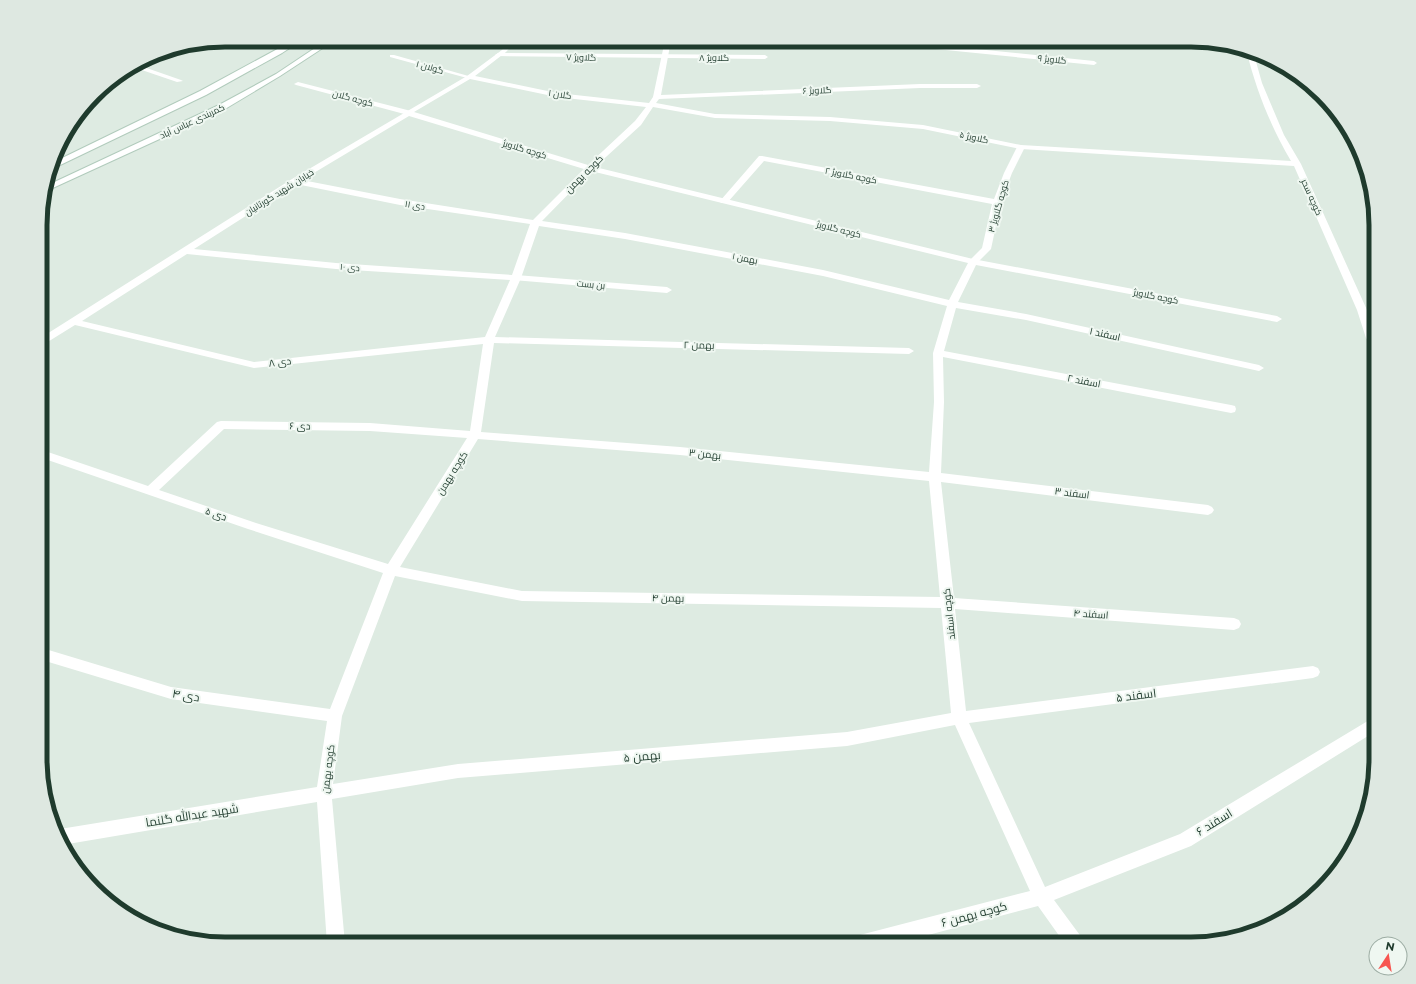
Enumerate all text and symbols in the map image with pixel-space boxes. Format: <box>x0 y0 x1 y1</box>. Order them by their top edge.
street label: گلاویژ ۷ <box>566 51 596 63</box>
street label: گلاویژ ۸ <box>699 52 729 63</box>
street label: گلاویژ ۹ <box>1037 52 1067 66</box>
street label: گولان ۱ <box>415 58 445 76</box>
street label: گلاویژ ۶ <box>802 84 832 96</box>
street label: کوچه گلان <box>331 87 374 110</box>
street label: گلان ۱ <box>548 87 572 101</box>
street label: کمربندی عباس آباد <box>158 101 226 141</box>
street label: گلاویژ ۵ <box>958 129 990 145</box>
street label: کوچه گلاویژ <box>500 137 548 162</box>
street label: کوچه بهمن <box>562 152 606 196</box>
street label: کوچه گلاویژ ۲ <box>824 165 878 186</box>
street label: خیابان شهید گورتانیان <box>242 166 316 218</box>
street label: کوچه سحر <box>1298 176 1325 217</box>
street label: کوچه گلاویژ ۳ <box>985 179 1012 234</box>
street label: دی ۱۱ <box>404 198 426 212</box>
street label: کوچه گلاویژ <box>814 218 862 241</box>
street label: بهمن ۱ <box>731 250 759 266</box>
street label: دی ۱۰ <box>340 261 360 273</box>
street label: بن بست <box>576 277 606 291</box>
street label: کوچه گلاویژ <box>1131 286 1179 307</box>
street label: اسفند ۱ <box>1088 324 1122 344</box>
street label: بهمن ۲ <box>683 338 715 352</box>
street label: دی ۸ <box>268 354 292 370</box>
street label: اسفند ۲ <box>1066 371 1102 391</box>
street label: دی ۶ <box>289 419 311 433</box>
street label: بهمن ۳ <box>688 446 722 462</box>
street label: کوچه بهمن <box>434 449 470 497</box>
street label: اسفند ۳ <box>1054 484 1090 502</box>
street label: دی ۵ <box>204 504 229 524</box>
street label: کوچه اسفند <box>940 588 958 640</box>
street label: بهمن ۴ <box>652 591 684 605</box>
street label: اسفند ۴ <box>1073 606 1109 622</box>
street label: دی ۴ <box>171 685 201 705</box>
street label: اسفند ۵ <box>1115 685 1157 705</box>
street label: کوچه بهمن <box>319 744 337 794</box>
street label: بهمن ۵ <box>623 747 661 765</box>
street label: شهید عبدالله گلنما <box>144 800 240 830</box>
street label: اسفند ۶ <box>1193 805 1235 839</box>
street label: کوچه بهمن ۶ <box>939 898 1009 932</box>
north arrow <box>1368 936 1408 976</box>
text: N <box>1384 938 1396 954</box>

